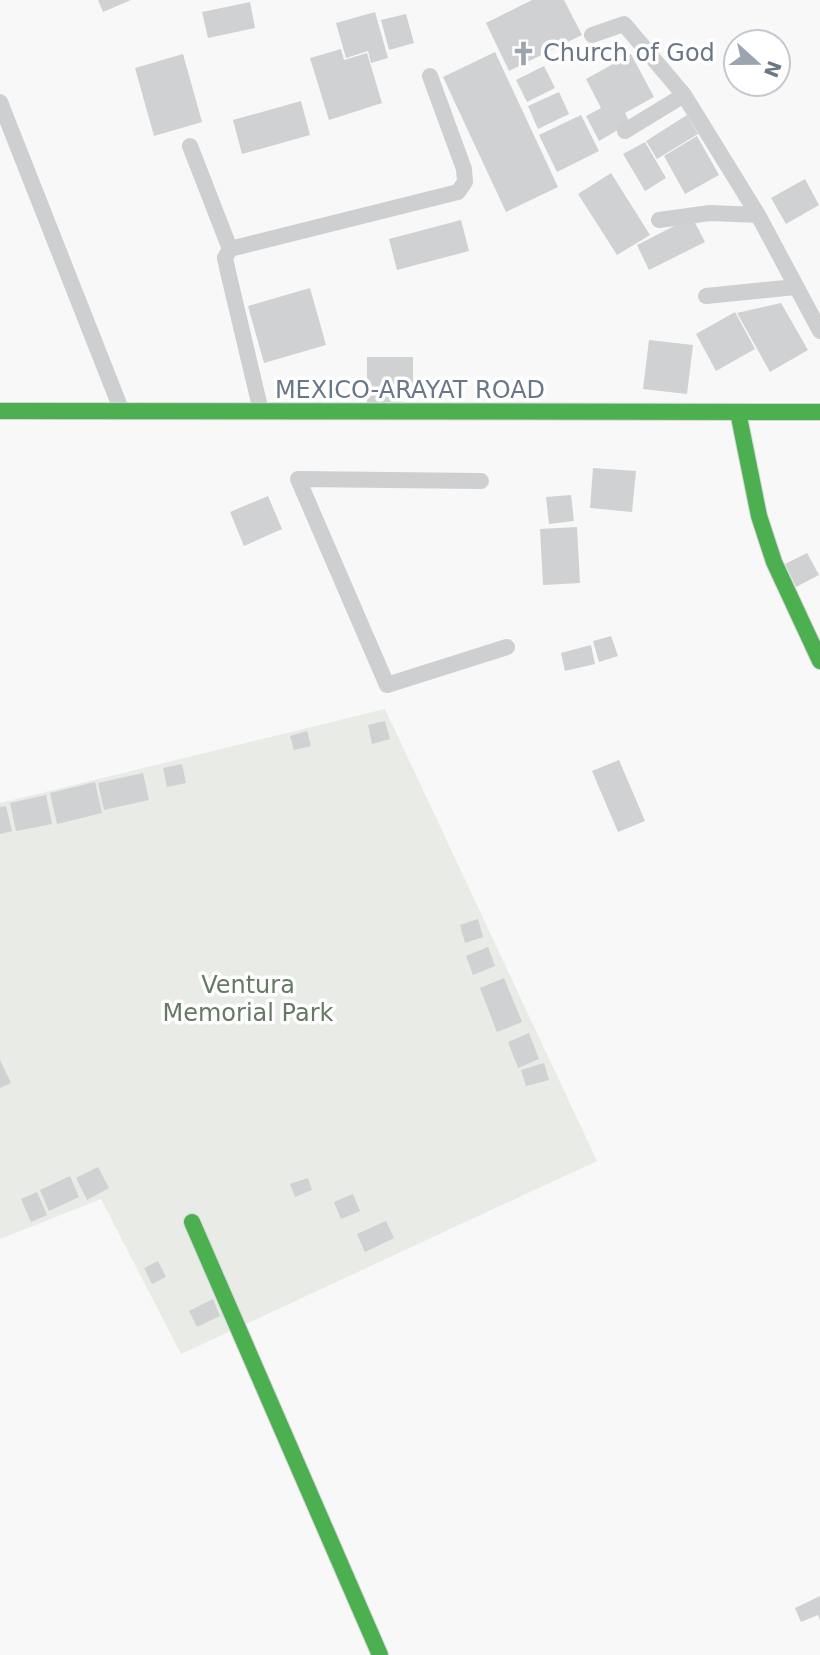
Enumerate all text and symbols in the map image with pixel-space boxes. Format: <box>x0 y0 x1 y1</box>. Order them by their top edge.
north arrow <box>722 28 792 98</box>
church icon: Church of God <box>509 39 537 67</box>
place label: Church of God <box>543 39 715 67</box>
text: N <box>760 58 786 80</box>
street label: MEXICO-ARAYAT ROAD <box>275 376 545 404</box>
park label: Ventura Memorial Park <box>163 971 334 1027</box>

